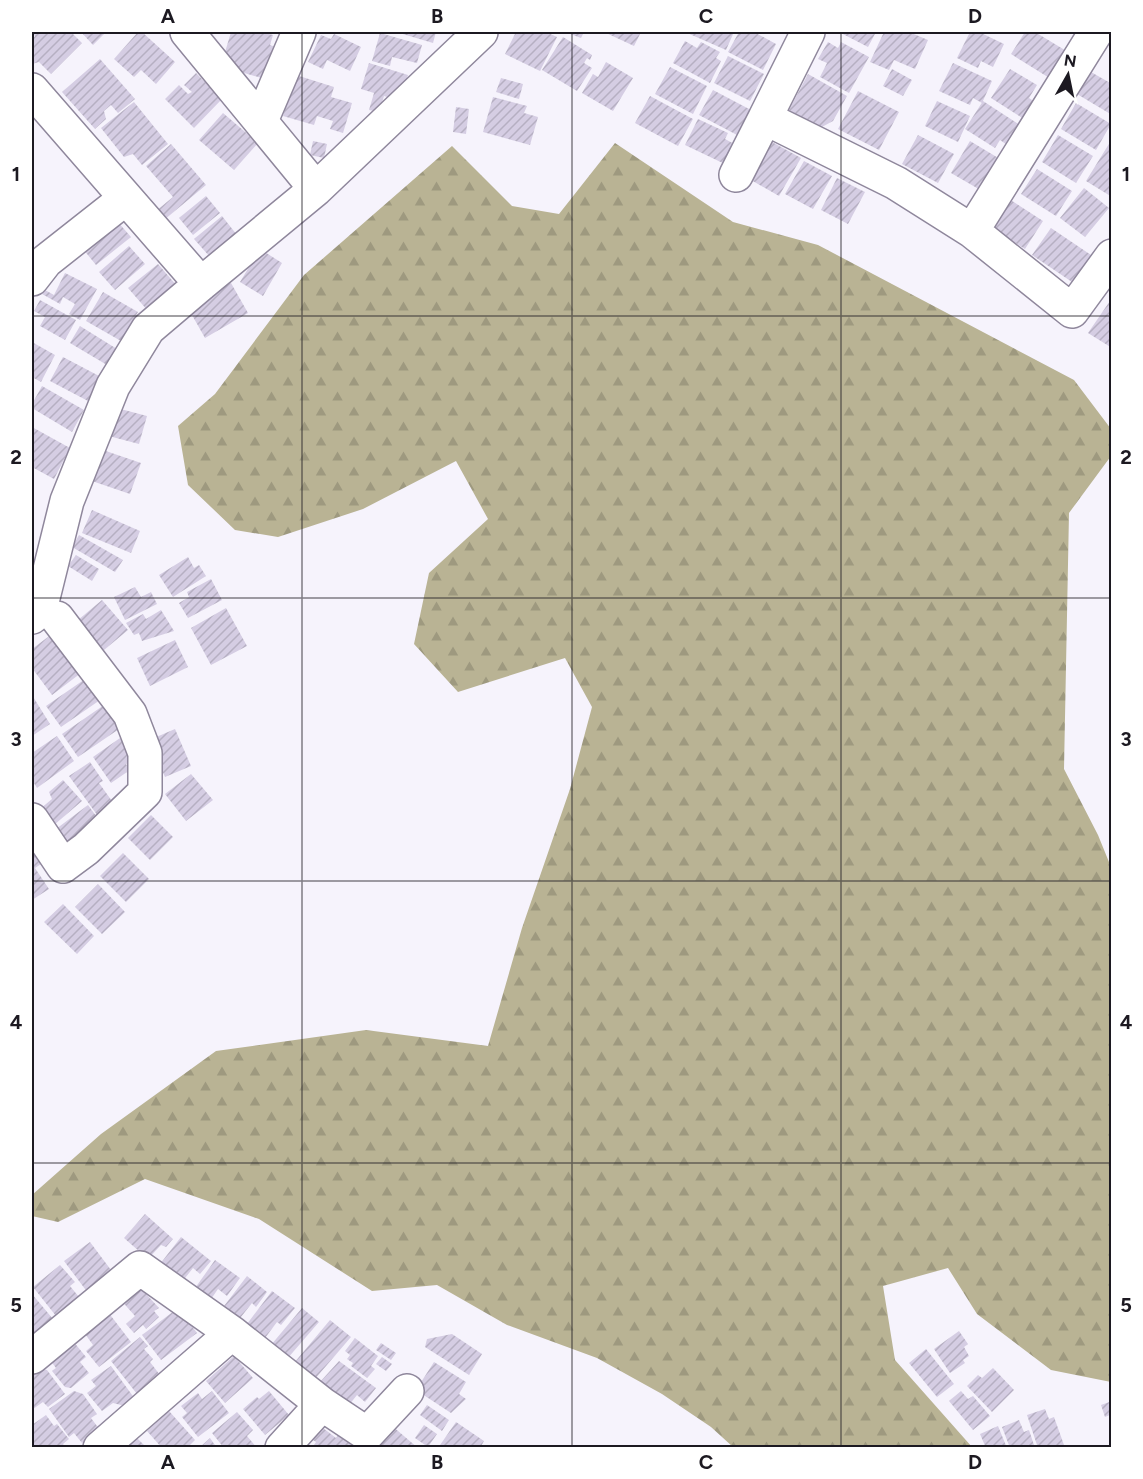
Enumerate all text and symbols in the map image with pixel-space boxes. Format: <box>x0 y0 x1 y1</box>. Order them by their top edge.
text: A <box>161 4 176 28</box>
text: B <box>431 4 443 28</box>
text: C <box>699 4 713 28</box>
text: D <box>968 4 982 28</box>
north arrow <box>1038 45 1098 105</box>
text: N <box>1063 50 1078 71</box>
text: 1 <box>12 162 20 186</box>
text: 1 <box>1122 162 1130 186</box>
text: 2 <box>10 445 22 469</box>
text: 2 <box>1120 445 1132 469</box>
text: 3 <box>10 727 22 751</box>
text: 3 <box>1120 727 1132 751</box>
text: 4 <box>10 1010 23 1034</box>
text: 4 <box>1120 1010 1133 1034</box>
text: 5 <box>10 1293 22 1317</box>
text: 5 <box>1120 1293 1132 1317</box>
text: A <box>161 1450 176 1474</box>
text: B <box>431 1450 443 1474</box>
text: C <box>699 1450 713 1474</box>
text: D <box>968 1450 982 1474</box>

